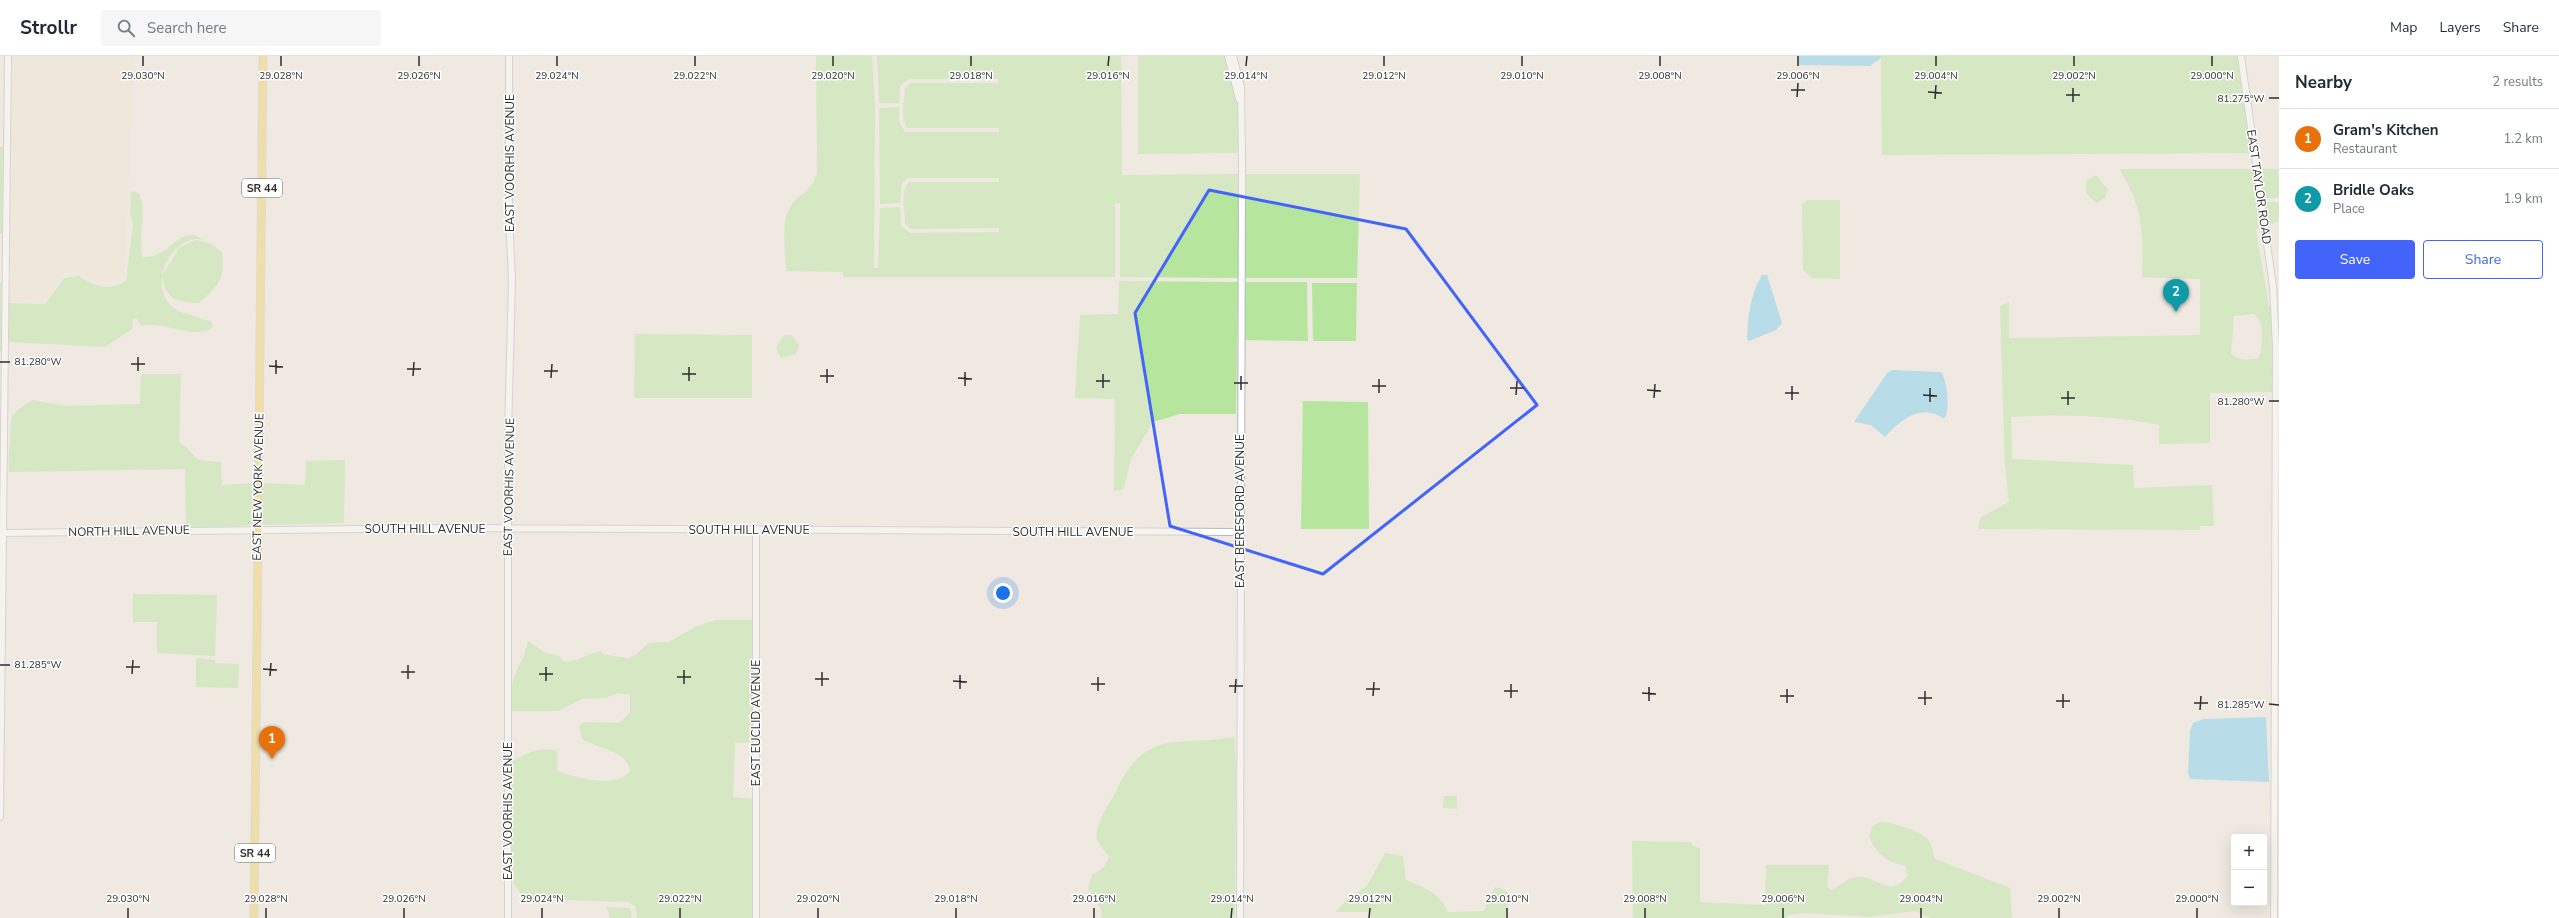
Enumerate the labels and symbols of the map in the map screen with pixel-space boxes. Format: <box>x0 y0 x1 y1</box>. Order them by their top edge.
text: 29.030°N <box>121 69 165 83</box>
text: 29.028°N <box>259 69 303 83</box>
text: 29.026°N <box>397 69 441 83</box>
text: 29.024°N <box>535 69 579 83</box>
text: 29.022°N <box>673 69 717 83</box>
text: 29.020°N <box>811 69 855 83</box>
text: 29.018°N <box>949 69 993 83</box>
text: 29.016°N <box>1086 69 1130 83</box>
text: 29.014°N <box>1224 69 1268 83</box>
text: 29.012°N <box>1362 69 1406 83</box>
text: 29.010°N <box>1500 69 1544 83</box>
text: 29.008°N <box>1638 69 1682 83</box>
text: 29.006°N <box>1776 69 1820 83</box>
text: 29.004°N <box>1914 69 1958 83</box>
text: 29.002°N <box>2052 69 2096 83</box>
text: 29.000°N <box>2190 69 2234 83</box>
text: 81.275°W <box>2217 92 2265 106</box>
street label: EAST VOORHIS AVENUE <box>502 94 518 232</box>
street label: EAST TAYLOR ROAD <box>2243 129 2275 245</box>
road number: SR 44 <box>242 179 282 197</box>
pin: 2 <box>2163 279 2189 312</box>
text: 81.280°W <box>14 355 62 369</box>
text: 81.280°W <box>2217 395 2265 409</box>
street label: EAST NEW YORK AVENUE <box>249 413 267 561</box>
street label: EAST VOORHIS AVENUE <box>500 418 518 556</box>
street label: EAST BERESFORD AVENUE <box>1232 434 1248 588</box>
street label: SOUTH HILL AVENUE <box>364 521 486 537</box>
street label: NORTH HILL AVENUE <box>68 522 190 540</box>
street label: SOUTH HILL AVENUE <box>688 522 810 538</box>
street label: SOUTH HILL AVENUE <box>1012 524 1134 540</box>
your location <box>993 583 1013 603</box>
text: 81.285°W <box>14 658 62 672</box>
street label: EAST EUCLID AVENUE <box>748 660 764 786</box>
text: 81.285°W <box>2217 698 2265 712</box>
pin: 1 <box>259 726 285 759</box>
street label: EAST VOORHIS AVENUE <box>500 742 516 880</box>
road number: SR 44 <box>235 844 275 862</box>
text: 29.030°N <box>106 892 150 906</box>
text: 29.028°N <box>244 892 288 906</box>
text: 29.026°N <box>382 892 426 906</box>
text: 29.024°N <box>520 892 564 906</box>
text: 29.022°N <box>658 892 702 906</box>
text: 29.020°N <box>796 892 840 906</box>
text: 29.018°N <box>934 892 978 906</box>
text: 29.016°N <box>1072 892 1116 906</box>
text: 29.014°N <box>1210 892 1254 906</box>
text: 29.012°N <box>1348 892 1392 906</box>
text: 29.010°N <box>1485 892 1529 906</box>
text: 29.008°N <box>1623 892 1667 906</box>
text: 29.006°N <box>1761 892 1805 906</box>
text: 29.004°N <box>1899 892 1943 906</box>
text: 29.002°N <box>2037 892 2081 906</box>
text: 29.000°N <box>2175 892 2219 906</box>

